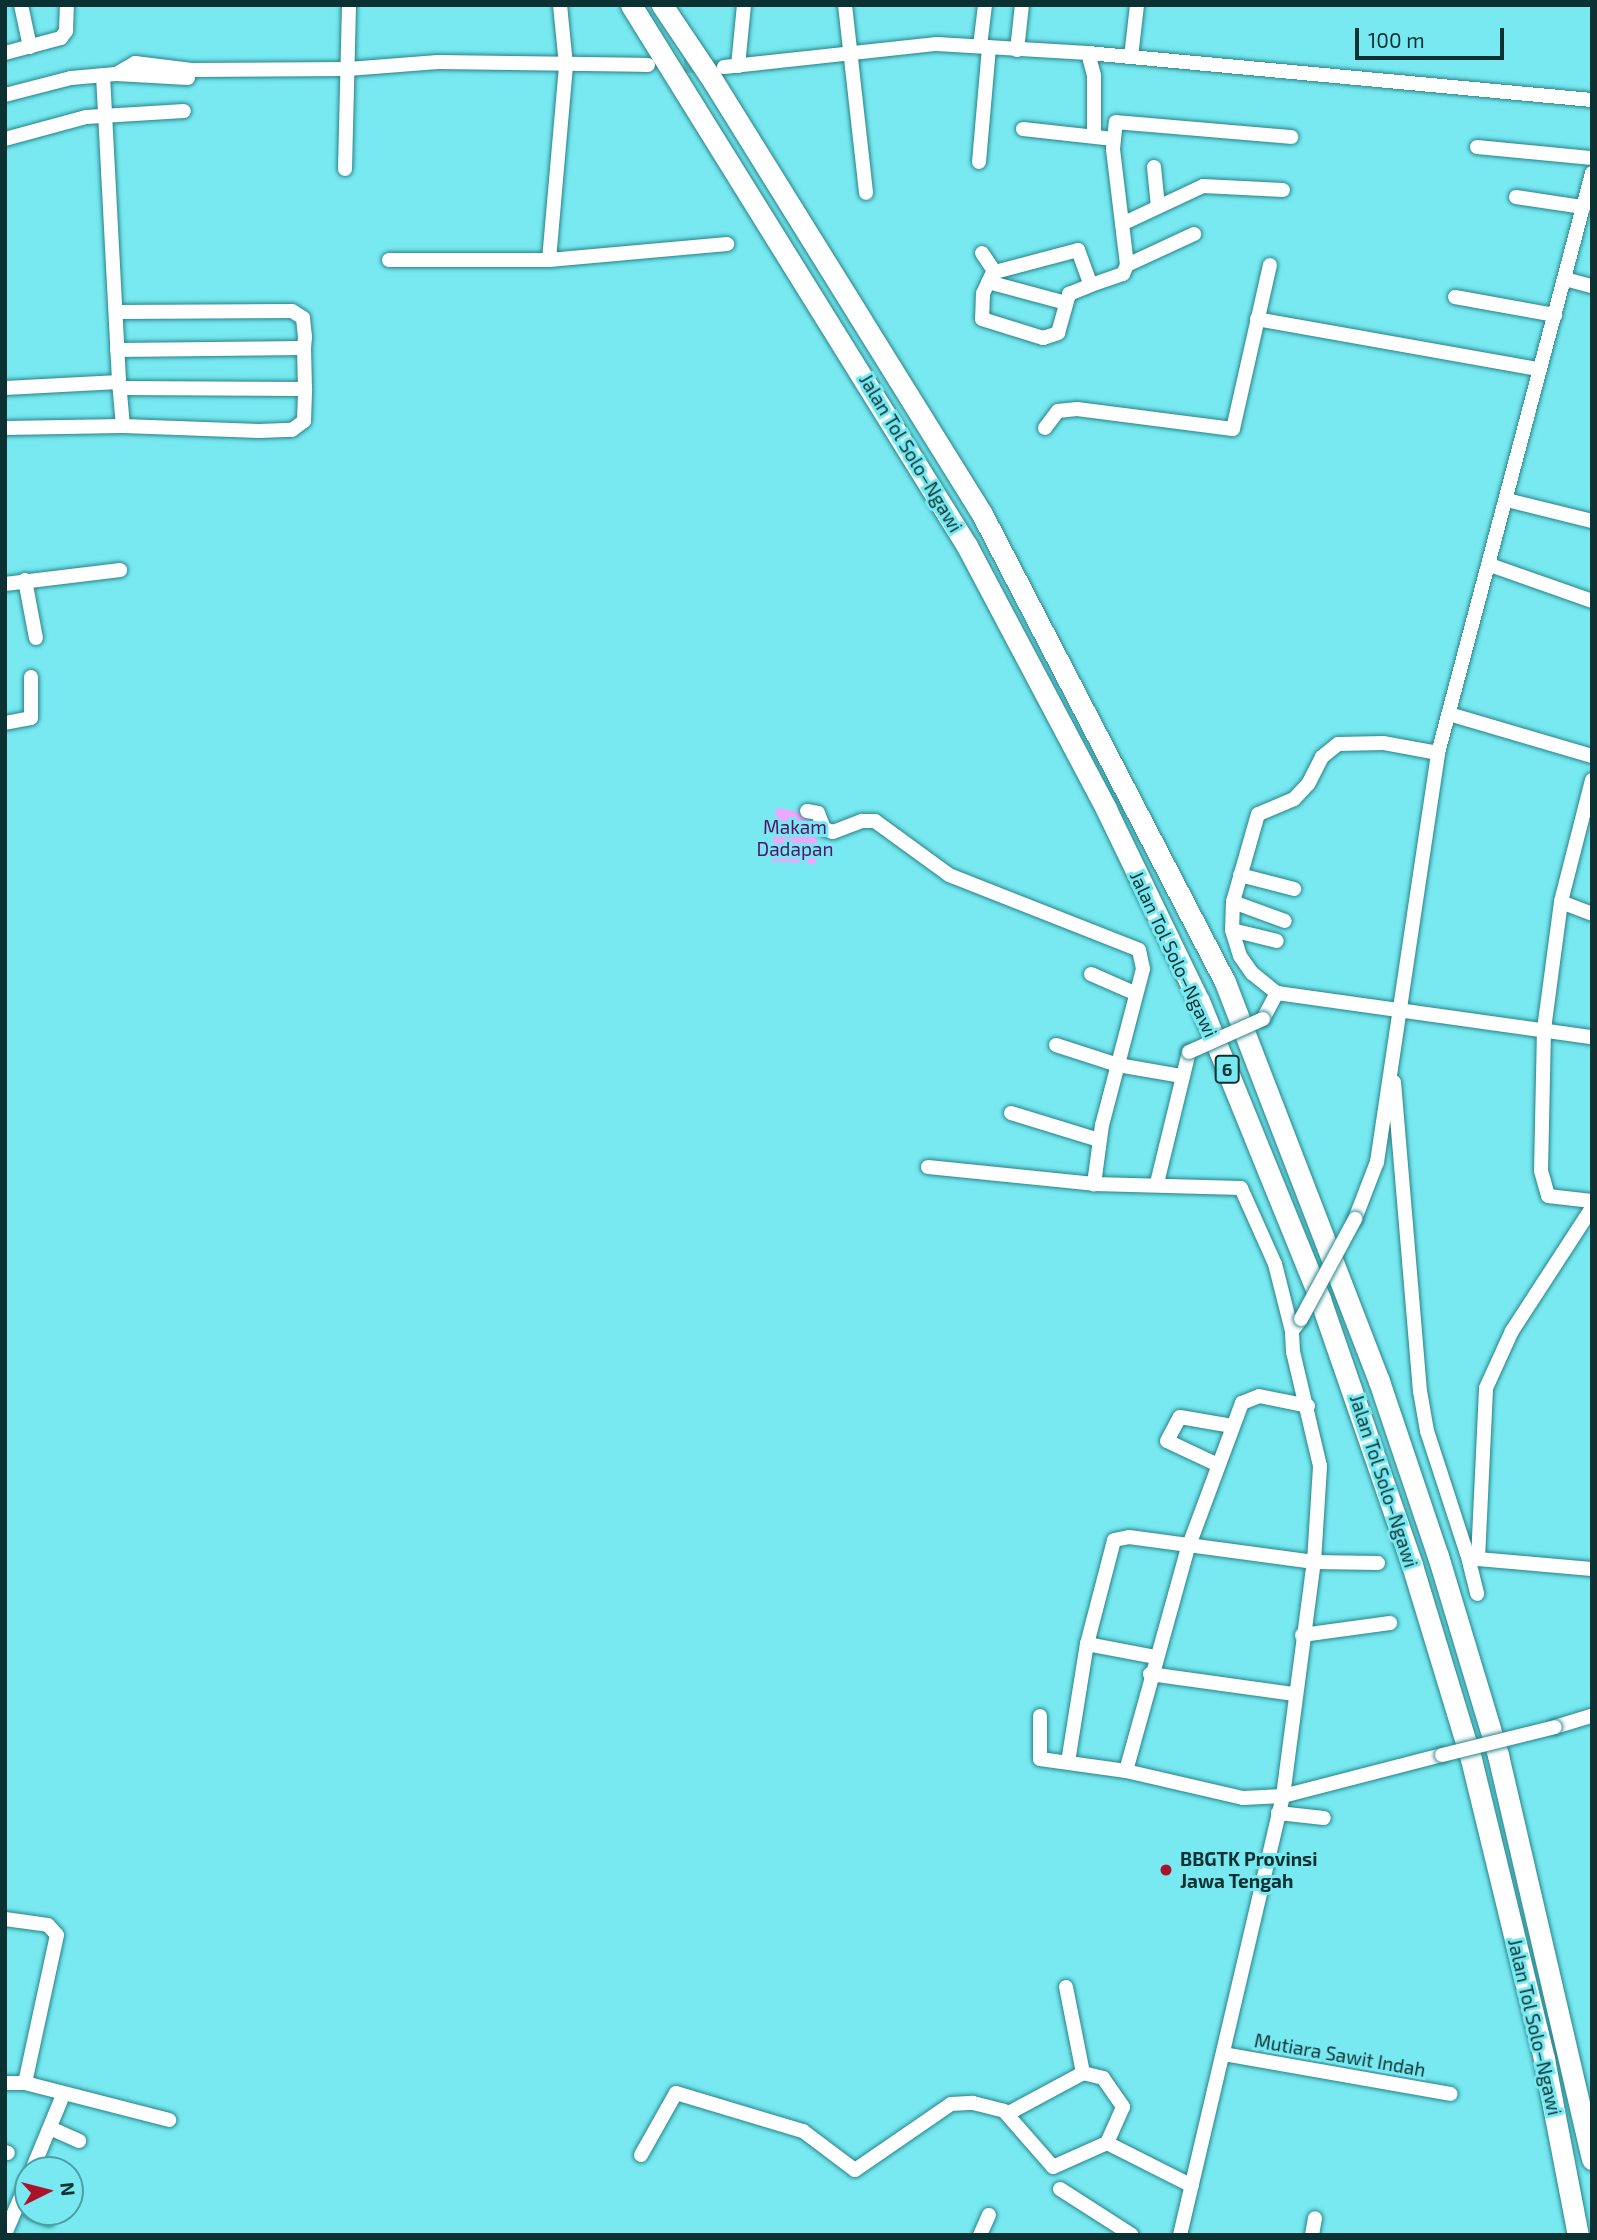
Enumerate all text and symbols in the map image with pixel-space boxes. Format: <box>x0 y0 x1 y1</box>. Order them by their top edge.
scale bar <box>1359 14 1508 58</box>
text: 100 m <box>1368 27 1425 52</box>
street label: Jalan Tol Solo–Ngawi <box>854 369 968 537</box>
park label: Makam Dadapan <box>757 816 833 860</box>
street label: Jalan Tol Solo–Ngawi <box>1125 867 1223 1041</box>
road number: 6 <box>1213 1054 1241 1084</box>
street label: Jalan Tol Solo–Ngawi <box>1345 1391 1423 1571</box>
place label: BBGTK Provinsi Jawa Tengah <box>1180 1848 1318 1892</box>
marker: BBGTK Provinsi Jawa Tengah <box>1158 1862 1174 1878</box>
street label: Jalan Tol Solo–Ngawi <box>1503 1936 1567 2118</box>
street label: Mutiara Sawit Indah <box>1253 2029 1427 2081</box>
north arrow <box>14 2156 84 2226</box>
text: N <box>56 2181 81 2197</box>

